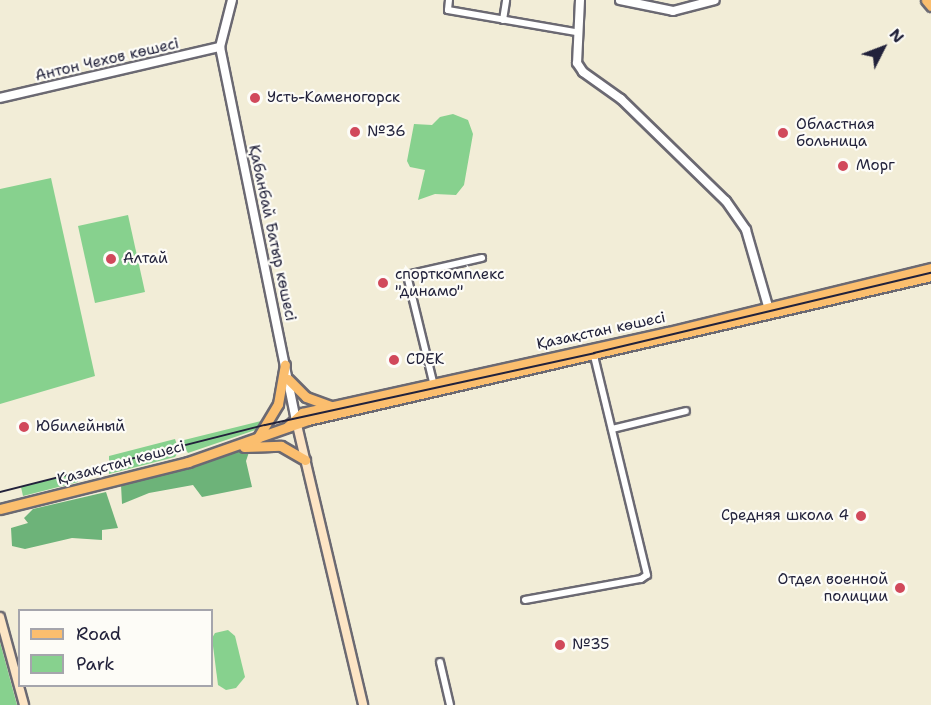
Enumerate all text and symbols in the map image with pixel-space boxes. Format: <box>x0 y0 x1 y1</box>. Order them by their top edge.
north arrow <box>853 18 913 78</box>
text: N <box>885 24 909 47</box>
street label: Антон Чехов көшесі <box>33 35 181 85</box>
place label: Усть-Каменогорск <box>267 89 400 107</box>
marker: Усть-Каменогорск <box>248 91 262 105</box>
place label: Областная больница <box>796 115 875 150</box>
place label: №36 <box>367 123 406 141</box>
marker: Областная больница <box>774 124 792 142</box>
marker: №36 <box>348 125 362 139</box>
street label: Қабанбай Батыр көшесі <box>245 143 299 323</box>
marker: Морг <box>834 157 852 175</box>
place label: Морг <box>856 157 895 175</box>
place label: Алтай <box>123 250 168 268</box>
marker: Алтай <box>104 252 118 266</box>
place label: спорткомплекс "динамо" <box>395 265 504 300</box>
marker: спорткомплекс "динамо" <box>376 276 390 290</box>
street label: Қазақстан көшесі <box>535 309 667 353</box>
place label: CDEK <box>406 351 444 369</box>
marker: CDEK <box>387 353 401 367</box>
place label: Юбилейный <box>36 418 125 436</box>
marker: Юбилейный <box>17 420 31 434</box>
street label: Қазақстан көшесі <box>55 437 187 489</box>
place label: Средняя школа 4 <box>721 507 849 525</box>
marker: Средняя школа 4 <box>854 509 868 523</box>
place label: Отдел военной полиции <box>778 570 888 605</box>
marker: Отдел военной полиции <box>893 581 907 595</box>
legend <box>18 609 213 687</box>
text: Road <box>76 622 121 646</box>
place label: №35 <box>572 636 609 654</box>
marker: №35 <box>553 638 567 652</box>
text: Park <box>76 652 115 676</box>

